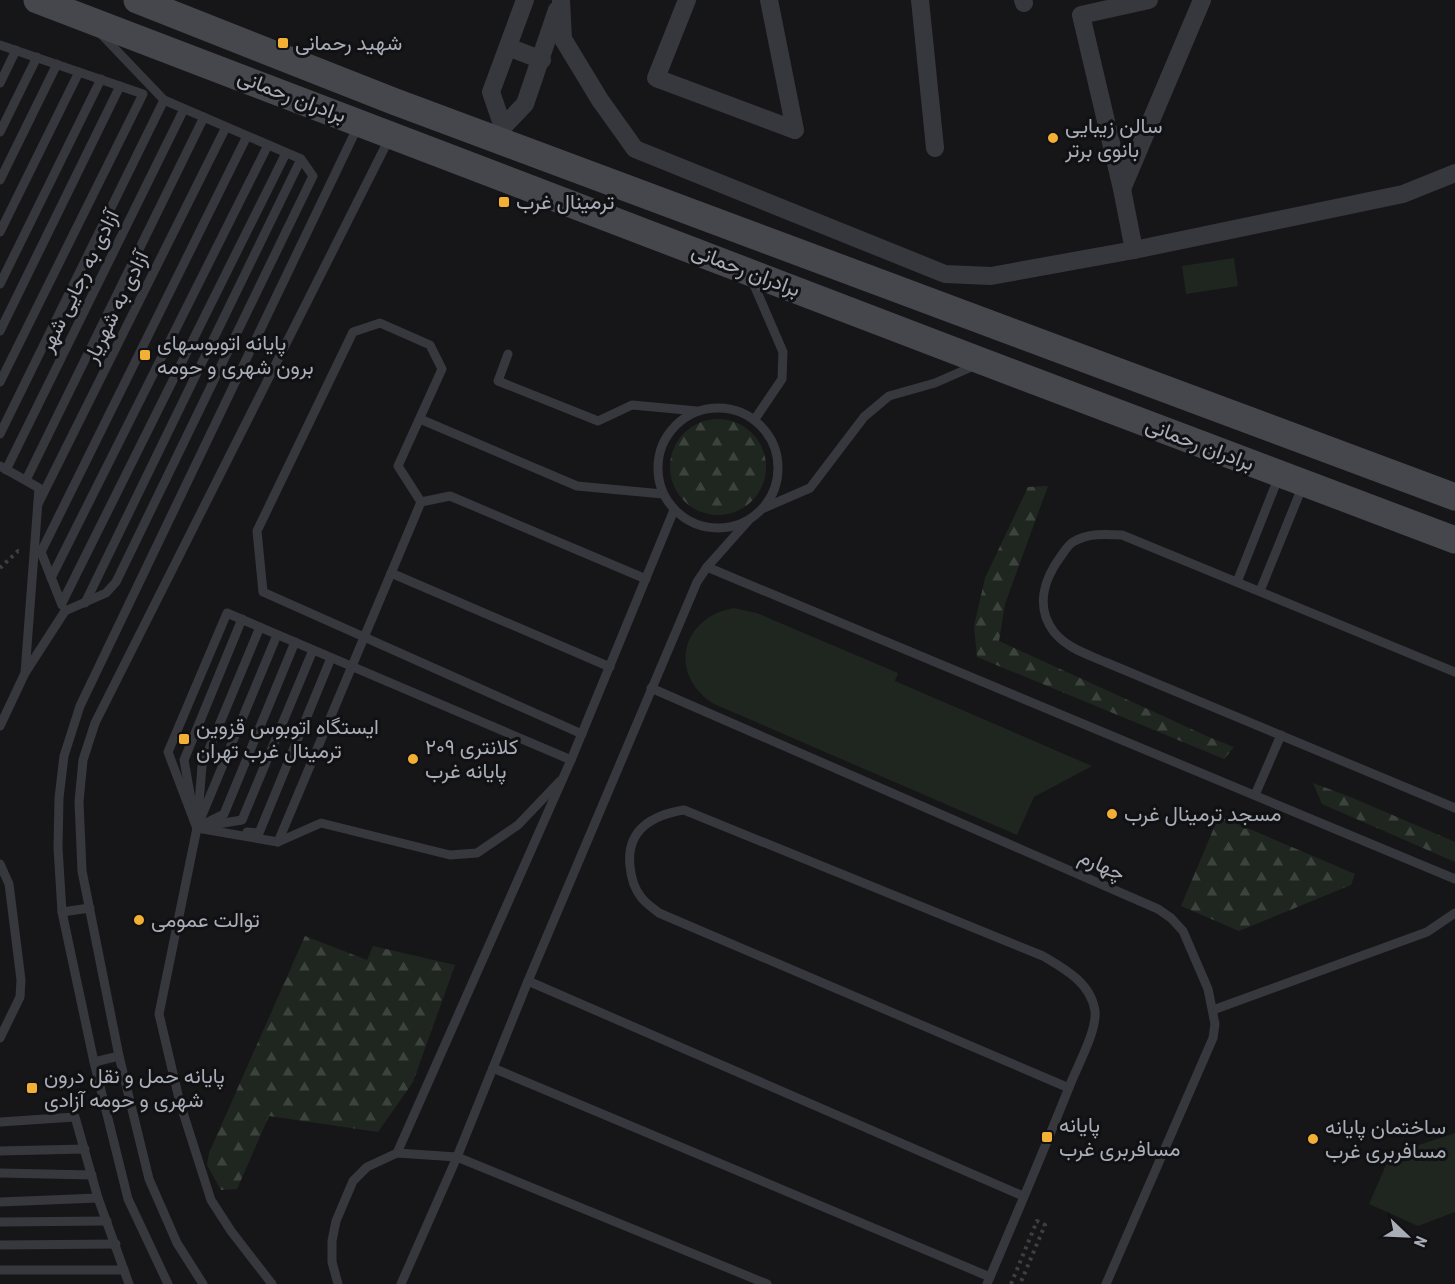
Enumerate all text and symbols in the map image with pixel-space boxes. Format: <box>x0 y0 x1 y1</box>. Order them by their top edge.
place label: شهید رحمانی <box>295 31 402 56</box>
marker: شهید رحمانی <box>276 36 290 50</box>
street label: برادران رحمانی <box>234 64 350 129</box>
place label: سالن زیبایی بانوی برتر <box>1064 114 1163 163</box>
marker: سالن زیبایی بانوی برتر <box>1046 131 1060 145</box>
place label: ترمینال غرب <box>516 190 614 215</box>
marker: ترمینال غرب <box>497 195 511 209</box>
street label: آزادی به رجایی شهر <box>34 204 126 357</box>
street label: برادران رحمانی <box>688 238 804 303</box>
street label: آزادی به شهریار <box>78 245 155 368</box>
place label: پایانه اتوبوسهای برون شهری و حومه <box>157 331 314 380</box>
marker: پایانه اتوبوسهای برون شهری و حومه <box>138 348 152 362</box>
street label: برادران رحمانی <box>1142 412 1258 477</box>
place label: ایستگاه اتوبوس قزوین ترمینال غرب تهران <box>196 715 379 764</box>
marker: ایستگاه اتوبوس قزوین ترمینال غرب تهران <box>177 732 191 746</box>
place label: کلانتری ۲۰۹ پایانه غرب <box>425 735 518 785</box>
marker: کلانتری ۲۰۹ پایانه غرب <box>406 752 420 766</box>
place label: مسجد ترمینال غرب <box>1124 802 1282 827</box>
marker: مسجد ترمینال غرب <box>1105 807 1119 821</box>
street label: چهارم <box>1074 844 1129 888</box>
place label: توالت عمومی <box>151 908 260 933</box>
marker: توالت عمومی <box>132 913 146 927</box>
place label: پایانه حمل و نقل درون شهری و حومه آزادی <box>44 1064 225 1113</box>
marker: پایانه حمل و نقل درون شهری و حومه آزادی <box>25 1081 39 1095</box>
place label: پایانه مسافربری غرب <box>1059 1113 1180 1162</box>
place label: ساختمان پایانه مسافربری غرب <box>1325 1115 1446 1164</box>
marker: پایانه مسافربری غرب <box>1040 1130 1054 1144</box>
marker: ساختمان پایانه مسافربری غرب <box>1306 1132 1320 1146</box>
north arrow <box>1377 1206 1437 1266</box>
text: N <box>1410 1233 1431 1250</box>

